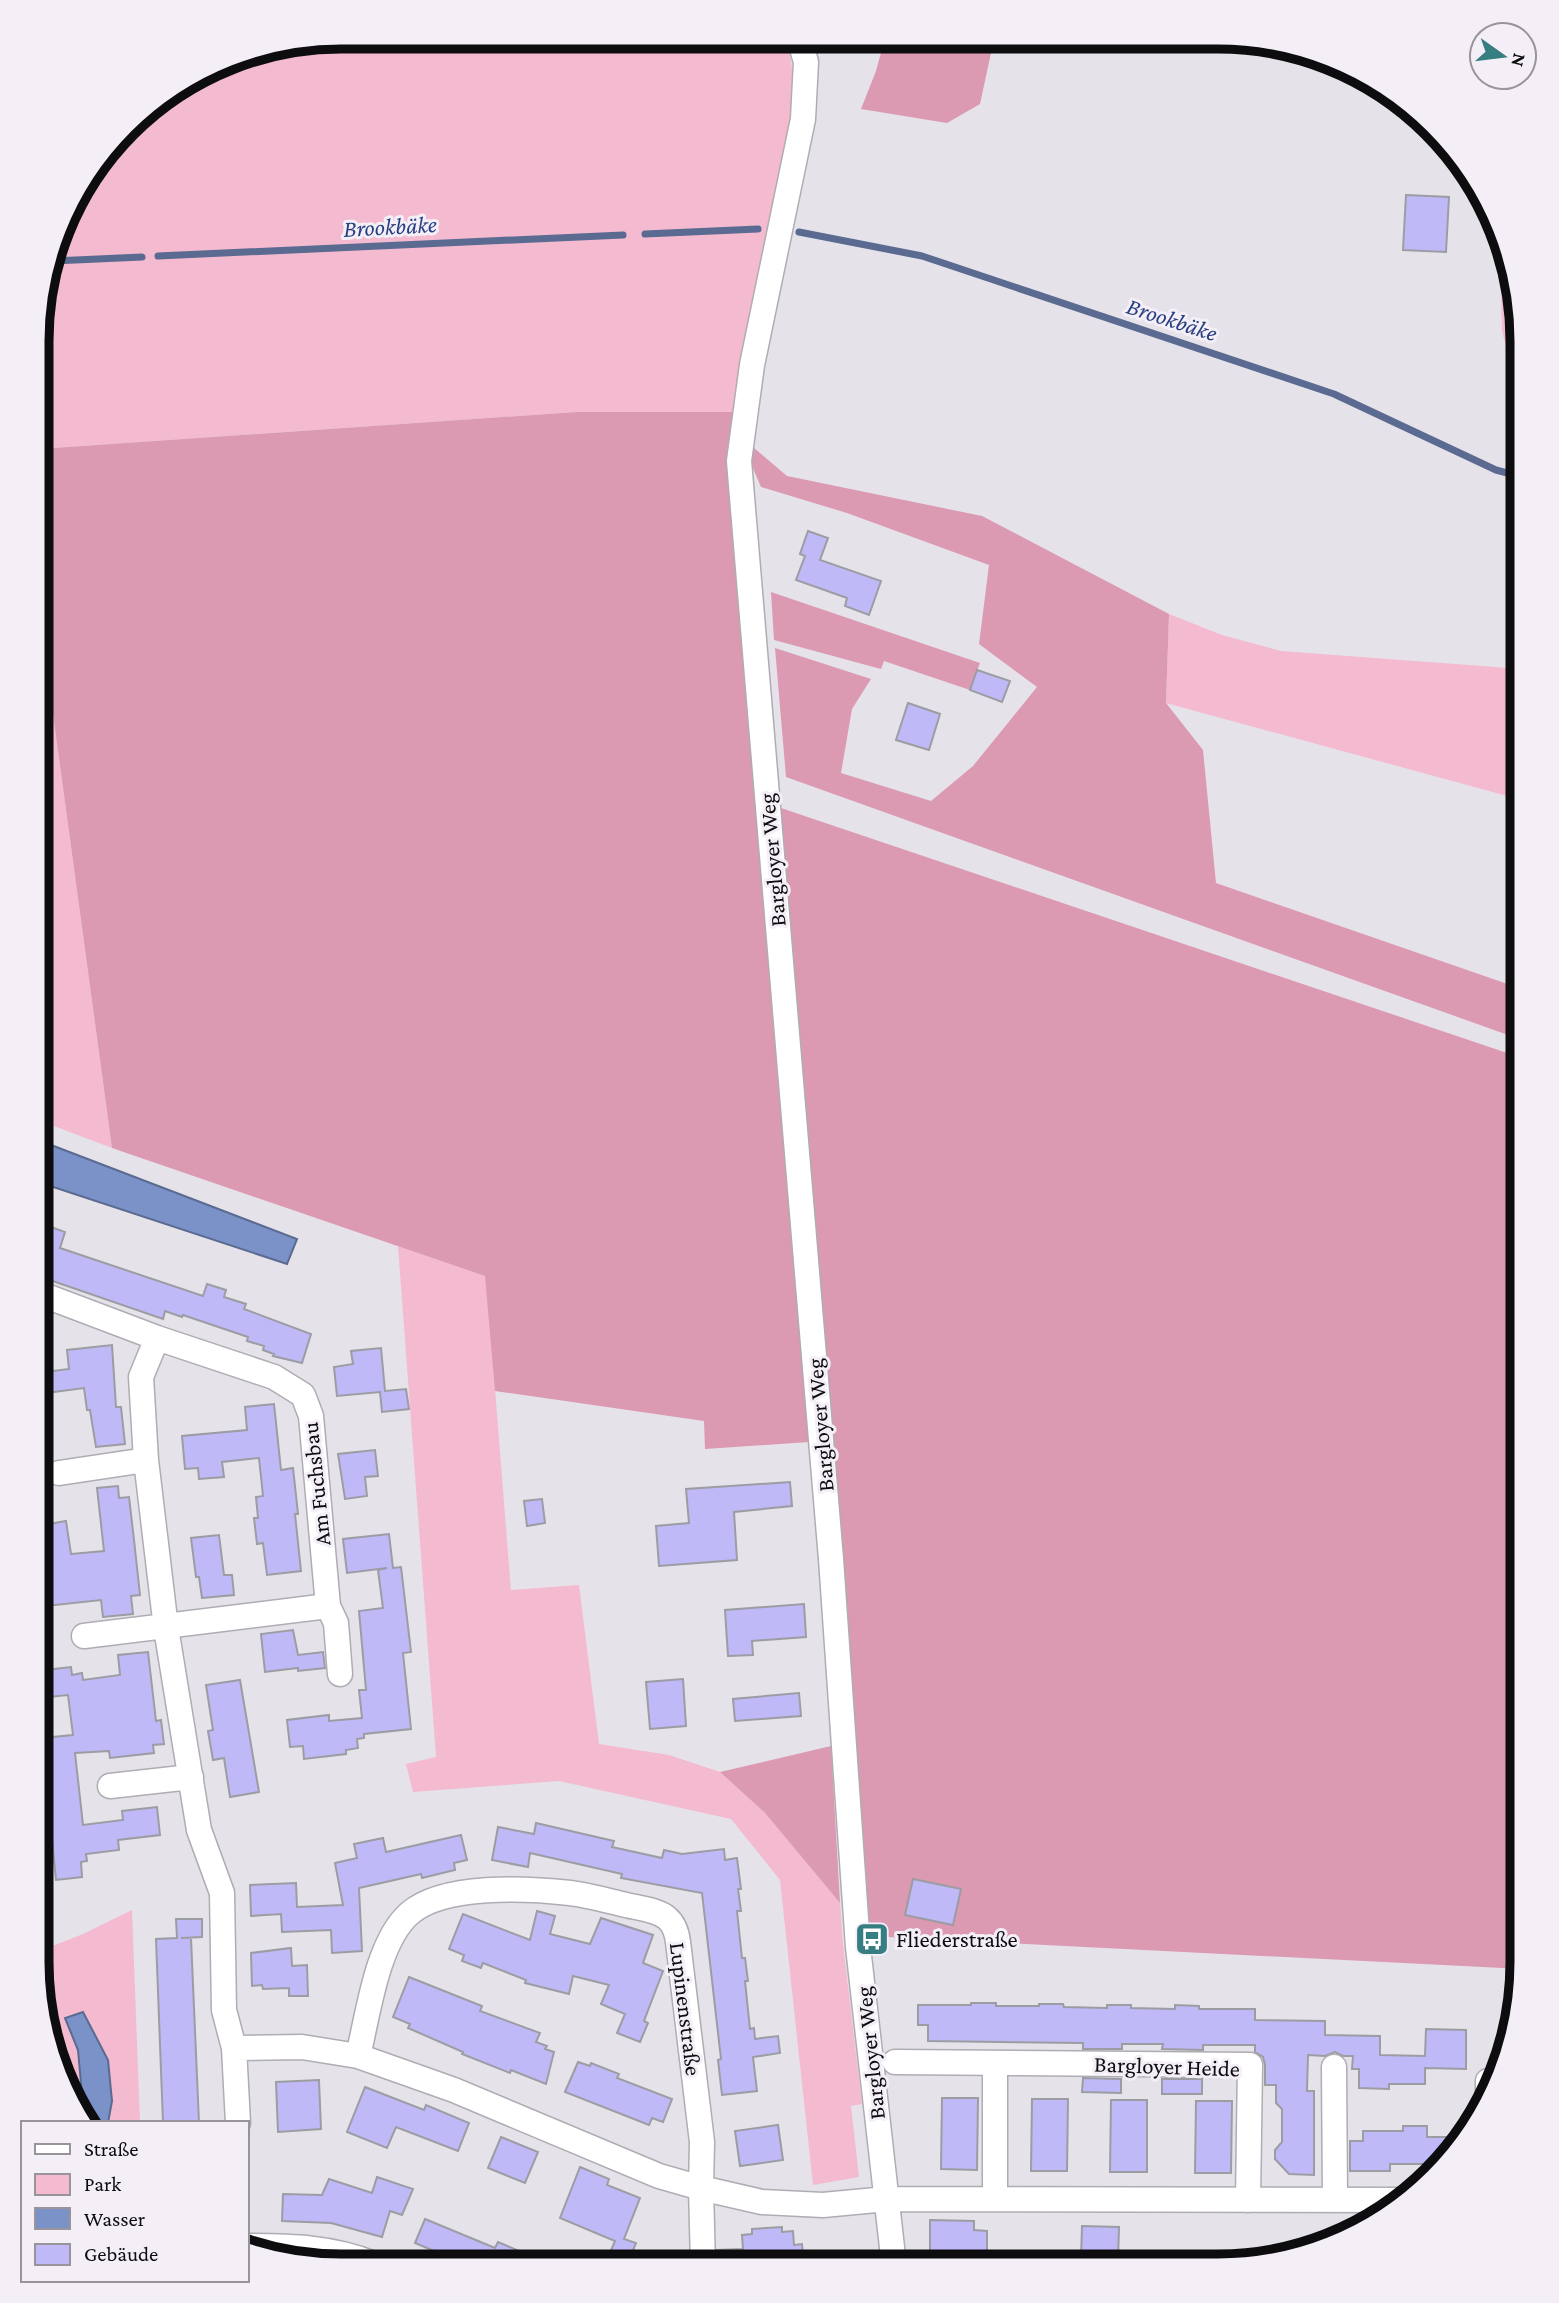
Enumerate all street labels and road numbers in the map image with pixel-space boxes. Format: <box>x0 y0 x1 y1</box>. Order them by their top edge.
street label: Bargloyer Weg <box>753 792 791 928</box>
street label: Bargloyer Weg <box>801 1357 839 1493</box>
street label: Am Fuchsbau <box>297 1421 335 1547</box>
street label: Lupinenstraße <box>665 1941 707 2077</box>
street label: Bargloyer Weg <box>850 1985 890 2121</box>
street label: Bargloyer Heide <box>1094 2050 1240 2082</box>

